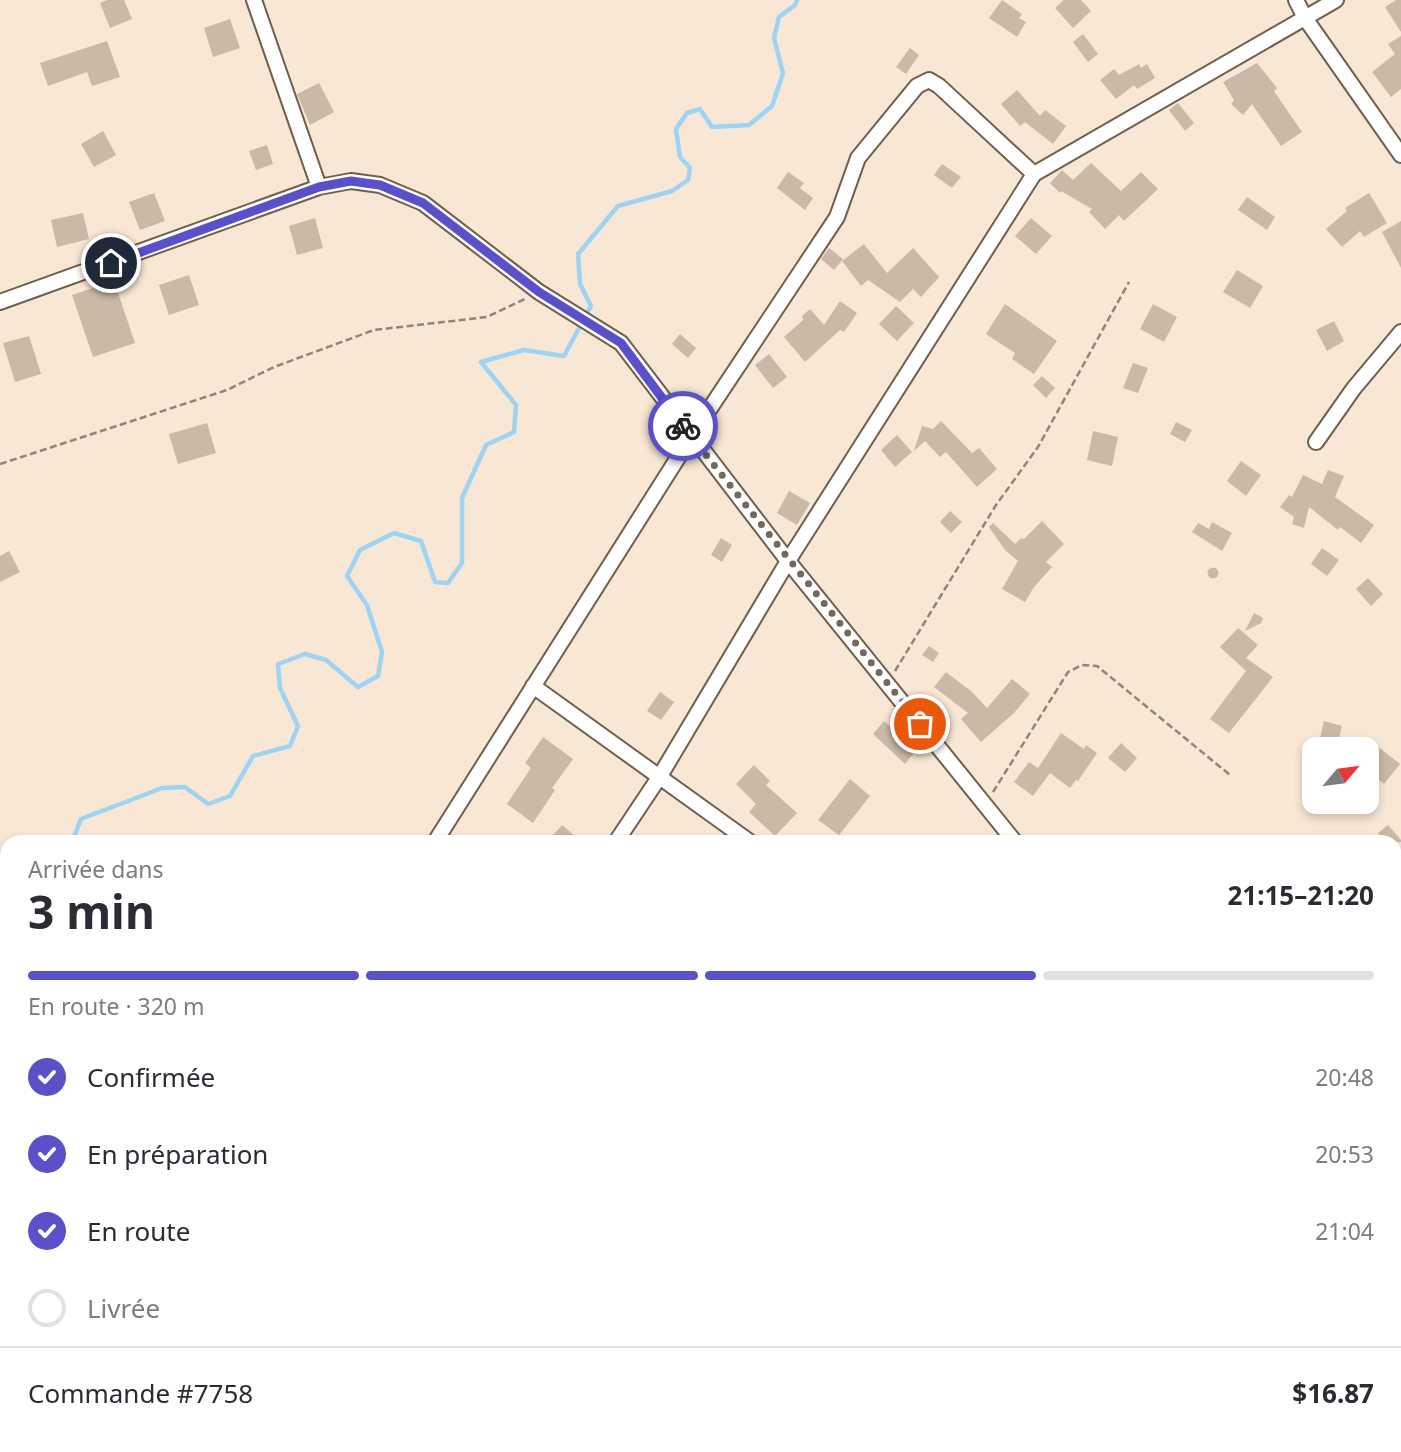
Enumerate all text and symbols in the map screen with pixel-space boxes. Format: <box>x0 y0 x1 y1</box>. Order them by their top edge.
pin <box>81 233 141 293</box>
icon: home <box>92 244 130 282</box>
courier <box>648 391 718 461</box>
icon: bike <box>664 407 702 445</box>
pin <box>890 694 950 754</box>
icon: bag <box>901 705 939 743</box>
north arrow <box>1302 737 1379 814</box>
map controls <box>1302 737 1379 814</box>
text: Arrivée dans <box>28 853 164 885</box>
text: 21:15–21:20 <box>1227 877 1374 913</box>
text: 3 min <box>28 880 155 942</box>
text: En route · 320 m <box>28 990 205 1022</box>
icon: check <box>28 1058 66 1096</box>
text: Confirmée <box>87 1059 215 1095</box>
text: 20:48 <box>1315 1061 1374 1093</box>
icon: check <box>28 1135 66 1173</box>
text: En préparation <box>87 1136 268 1172</box>
text: 20:53 <box>1315 1138 1374 1170</box>
icon: check <box>28 1212 66 1250</box>
text: En route <box>87 1213 190 1249</box>
text: 21:04 <box>1315 1215 1374 1247</box>
text: Livrée <box>87 1290 160 1326</box>
text: Commande #7758 <box>28 1375 253 1411</box>
text: $16.87 <box>1292 1375 1374 1411</box>

